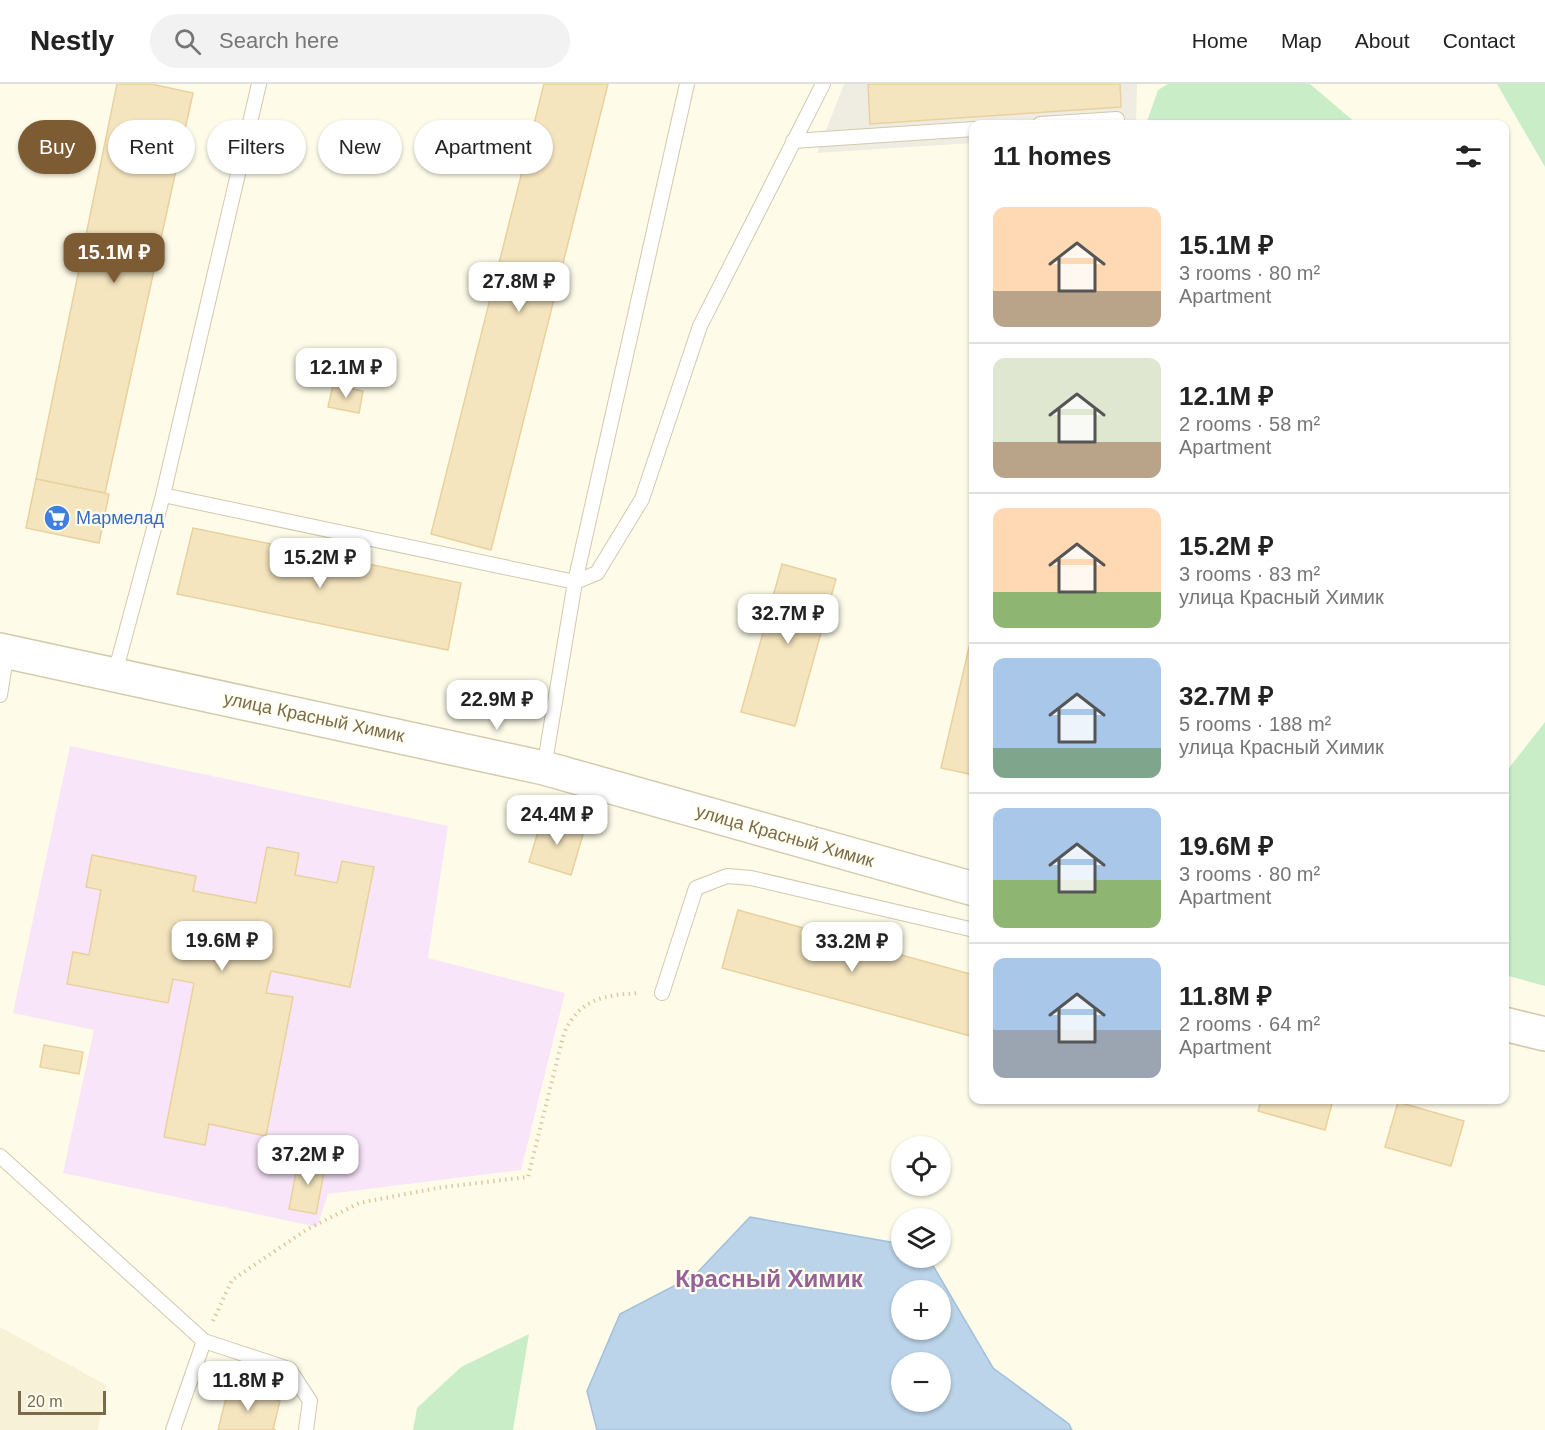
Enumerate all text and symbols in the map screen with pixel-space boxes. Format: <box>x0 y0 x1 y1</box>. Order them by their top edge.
search box <box>150 14 570 68</box>
text: Nestly <box>30 25 114 56</box>
icon: search <box>171 25 204 58</box>
text: Search here <box>219 28 339 53</box>
text: Home <box>1192 29 1248 52</box>
text: Map <box>1281 29 1322 52</box>
text: About <box>1355 29 1410 52</box>
text: Contact <box>1443 29 1515 52</box>
chip: Buy <box>18 120 96 174</box>
chip: Rent <box>108 120 195 174</box>
chip: Filters <box>207 120 306 174</box>
chip: New <box>318 120 402 174</box>
chip: Apartment <box>414 120 553 174</box>
icon: filters <box>1452 140 1485 173</box>
text: 11 homes <box>993 141 1112 171</box>
text: 15.1M ₽ <box>1179 230 1274 260</box>
icon: home <box>1041 231 1113 303</box>
pin: 15.1M ₽ <box>59 233 169 284</box>
text: 15.1M ₽ <box>78 241 150 263</box>
pin: 27.8M ₽ <box>464 262 574 313</box>
text: 3 rooms · 80 m² <box>1179 262 1320 284</box>
text: 27.8M ₽ <box>483 270 555 292</box>
text: Apartment <box>1179 285 1271 307</box>
pin: 12.1M ₽ <box>291 348 401 399</box>
text: 12.1M ₽ <box>310 356 382 378</box>
text: 12.1M ₽ <box>1179 381 1274 411</box>
icon: home <box>1041 382 1113 454</box>
text: 2 rooms · 58 m² <box>1179 413 1320 435</box>
text: Apartment <box>1179 436 1271 458</box>
supermarket icon: Мармелад <box>42 503 72 533</box>
place label: Мармелад <box>76 508 165 528</box>
text: 15.2M ₽ <box>1179 531 1274 561</box>
icon: home <box>1041 532 1113 604</box>
pin: 15.2M ₽ <box>265 538 375 589</box>
text: 15.2M ₽ <box>284 546 356 568</box>
text: 3 rooms · 83 m² <box>1179 563 1320 585</box>
text: улица Красный Химик <box>1179 586 1384 608</box>
pin: 32.7M ₽ <box>733 594 843 645</box>
text: 32.7M ₽ <box>752 602 824 624</box>
pin: 22.9M ₽ <box>442 680 552 731</box>
text: 32.7M ₽ <box>1179 681 1274 711</box>
icon: home <box>1041 682 1113 754</box>
street label: улица Красный Химик <box>222 688 406 746</box>
text: 22.9M ₽ <box>461 688 533 710</box>
text: 5 rooms · 188 m² <box>1179 713 1331 735</box>
text: улица Красный Химик <box>1179 736 1384 758</box>
pin: 24.4M ₽ <box>502 795 612 846</box>
street label: улица Красный Химик <box>694 801 876 871</box>
text: 24.4M ₽ <box>521 803 593 825</box>
text: 19.6M ₽ <box>1179 831 1274 861</box>
icon: home <box>1041 832 1113 904</box>
text: 3 rooms · 80 m² <box>1179 863 1320 885</box>
text: Apartment <box>1179 886 1271 908</box>
pin: 19.6M ₽ <box>167 921 277 972</box>
pin: 33.2M ₽ <box>797 922 907 973</box>
text: 19.6M ₽ <box>186 929 258 951</box>
text: 33.2M ₽ <box>816 930 888 952</box>
text: 11.8M ₽ <box>1179 981 1272 1011</box>
icon: home <box>1041 982 1113 1054</box>
text: 2 rooms · 64 m² <box>1179 1013 1320 1035</box>
text: Apartment <box>1179 1036 1271 1058</box>
pin: 37.2M ₽ <box>253 1135 363 1186</box>
map controls <box>891 1136 951 1412</box>
button: locate <box>891 1136 951 1196</box>
text: 37.2M ₽ <box>272 1143 344 1165</box>
button: layers <box>891 1208 951 1268</box>
district label: Красный Химик <box>675 1265 864 1292</box>
button: + <box>891 1280 951 1340</box>
button: − <box>891 1352 951 1412</box>
pin: 11.8M ₽ <box>193 1361 303 1412</box>
text: 11.8M ₽ <box>212 1369 284 1391</box>
scale bar <box>18 1388 106 1416</box>
text: 20 m <box>27 1393 63 1410</box>

